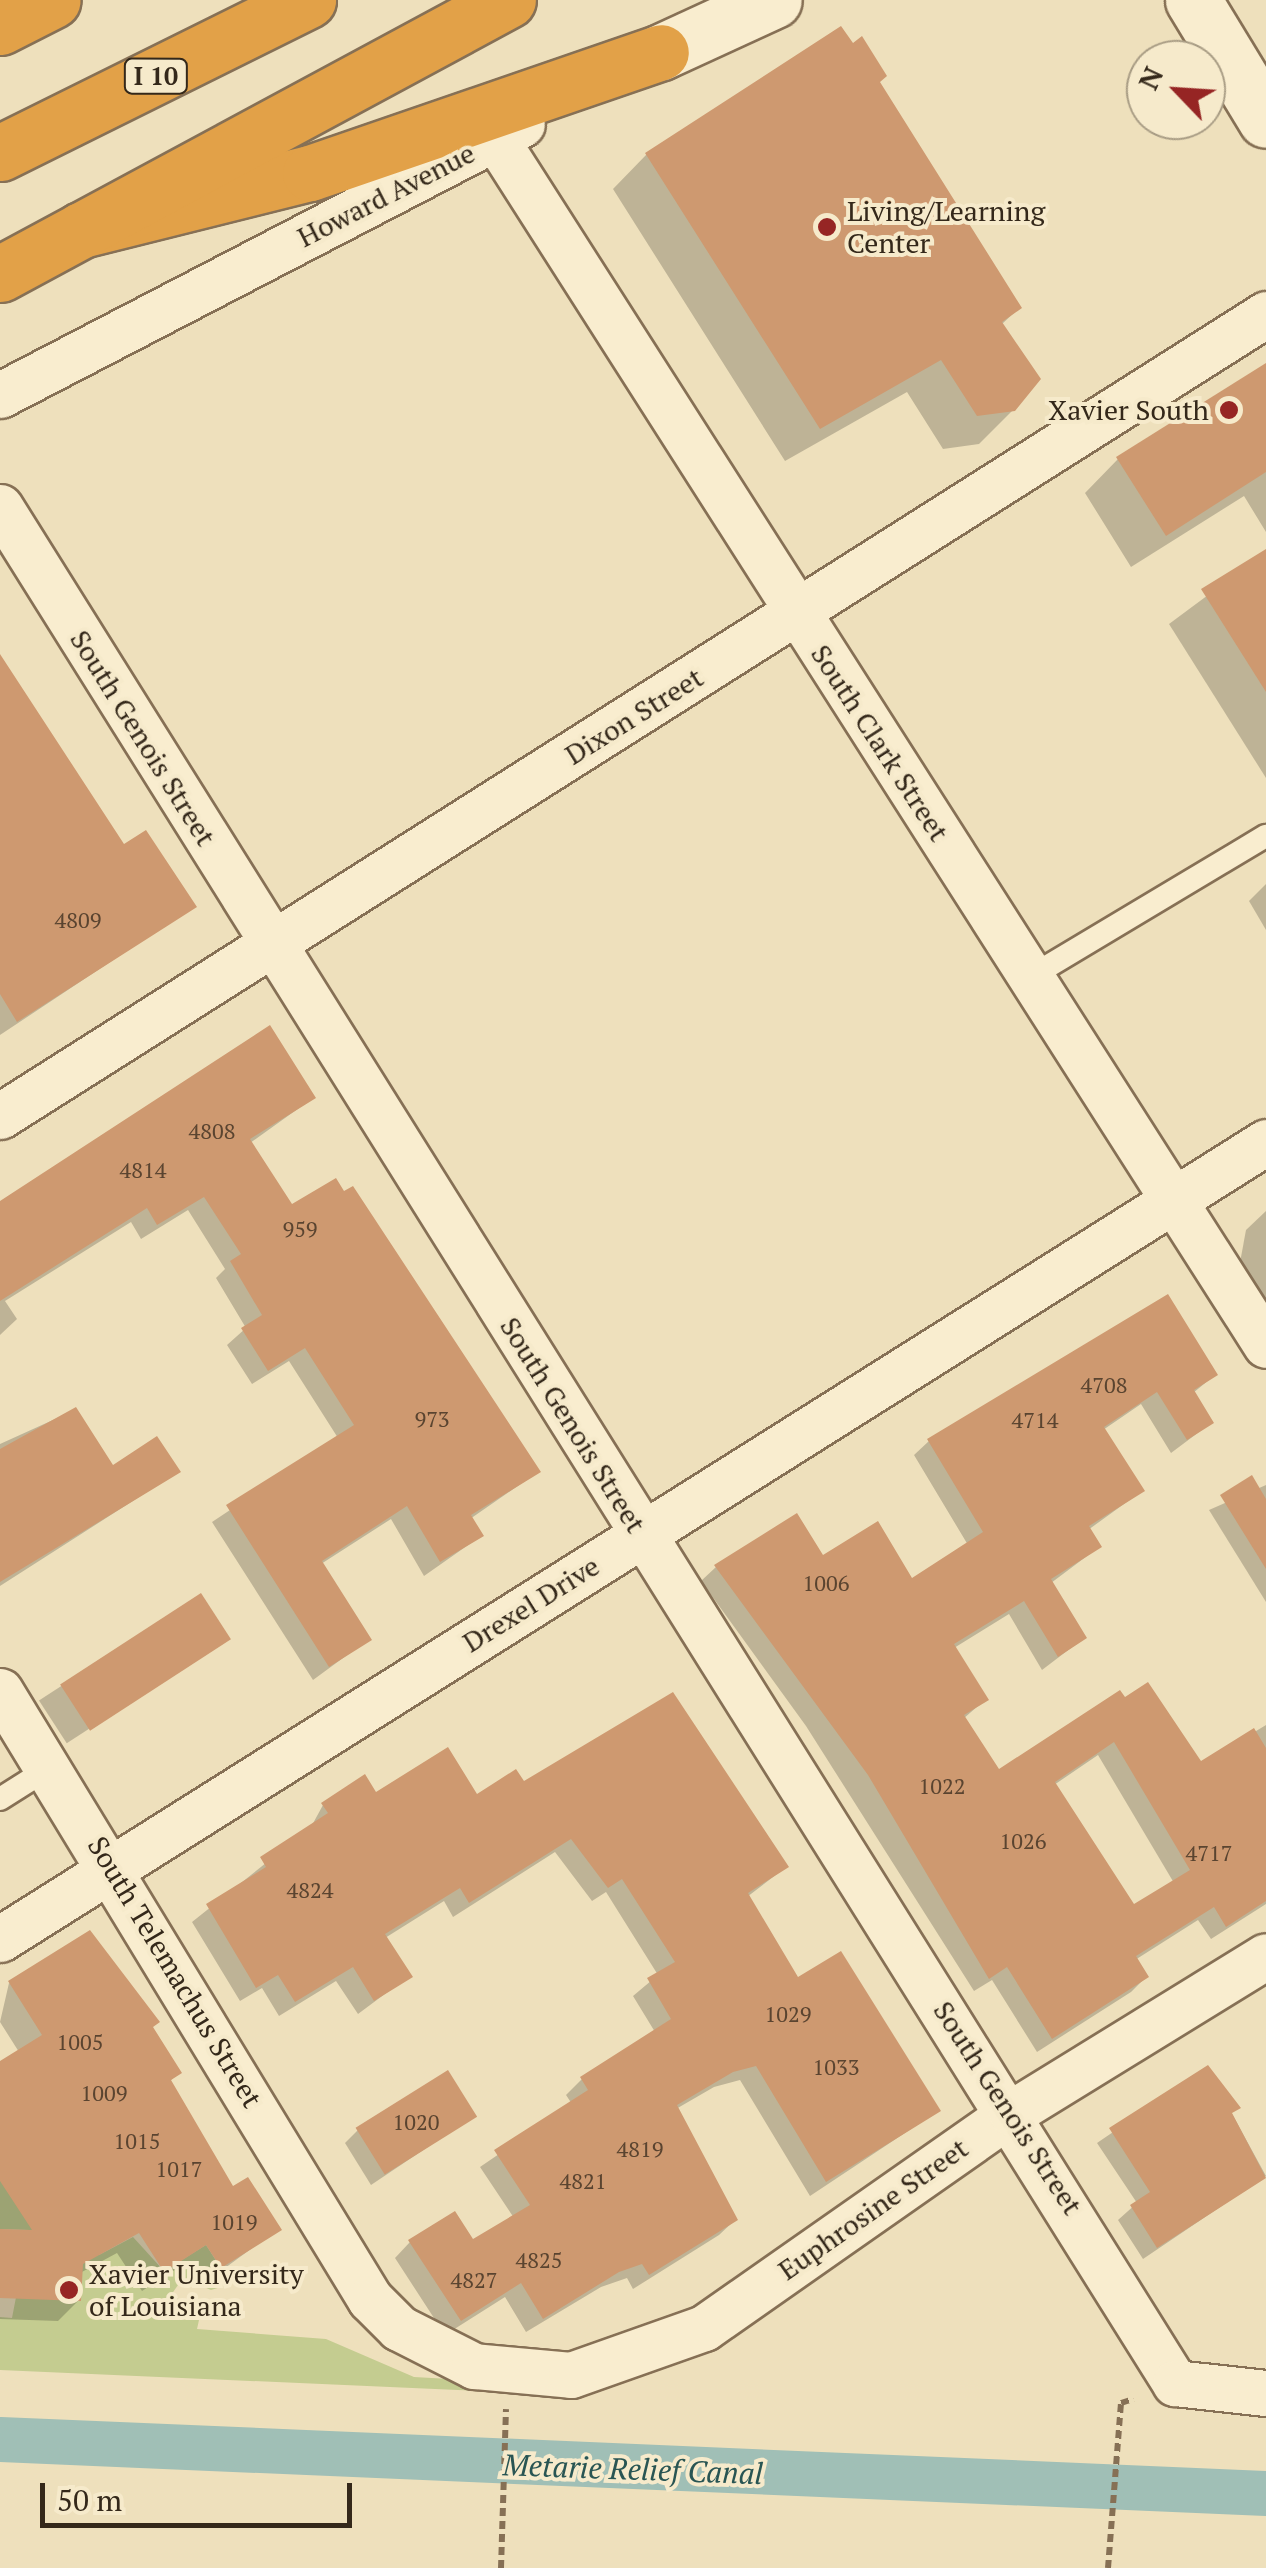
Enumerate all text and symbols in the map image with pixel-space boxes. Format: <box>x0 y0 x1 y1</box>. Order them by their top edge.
north arrow <box>1126 40 1226 140</box>
road number: I 10 <box>124 56 188 96</box>
text: N <box>1129 61 1171 95</box>
street label: Howard Avenue <box>292 136 480 254</box>
place label: Living/Learning Center <box>847 194 1045 260</box>
marker: Living/Learning Center <box>816 216 838 238</box>
place label: Xavier South <box>1048 393 1209 427</box>
marker: Xavier South <box>1218 399 1240 421</box>
street label: South Genois Street <box>63 624 223 852</box>
street label: South Clark Street <box>804 638 956 848</box>
street label: Dixon Street <box>559 660 709 772</box>
house number: 4809 <box>55 907 101 933</box>
house number: 4808 <box>189 1118 235 1144</box>
house number: 4814 <box>120 1157 166 1183</box>
house number: 959 <box>282 1216 318 1242</box>
street label: South Genois Street <box>493 1311 653 1539</box>
house number: 4708 <box>1081 1372 1127 1398</box>
house number: 973 <box>414 1406 450 1432</box>
house number: 4714 <box>1012 1407 1058 1433</box>
street label: Drexel Drive <box>457 1549 605 1659</box>
house number: 1006 <box>803 1570 849 1596</box>
house number: 1022 <box>919 1773 965 1799</box>
house number: 1026 <box>1000 1828 1046 1854</box>
street label: South Telemachus Street <box>81 1831 269 2113</box>
house number: 4717 <box>1186 1840 1232 1866</box>
house number: 4824 <box>287 1877 333 1903</box>
street label: South Genois Street <box>926 1995 1090 2221</box>
house number: 1029 <box>765 2001 811 2027</box>
house number: 1005 <box>57 2029 103 2055</box>
house number: 1033 <box>813 2054 859 2080</box>
house number: 1009 <box>81 2080 127 2106</box>
house number: 1020 <box>393 2109 439 2135</box>
house number: 1015 <box>114 2128 160 2154</box>
street label: Euphrosine Street <box>772 2131 974 2287</box>
house number: 4819 <box>617 2136 663 2162</box>
house number: 1017 <box>156 2156 202 2182</box>
house number: 4821 <box>560 2168 606 2194</box>
house number: 1019 <box>211 2209 257 2235</box>
house number: 4825 <box>516 2247 562 2273</box>
place label: Xavier University of Louisiana <box>89 2257 304 2323</box>
house number: 4827 <box>451 2267 497 2293</box>
marker: Xavier University of Louisiana <box>58 2279 80 2301</box>
water label: Metarie Relief Canal <box>502 2446 764 2492</box>
scale bar <box>45 2463 358 2525</box>
text: 50 m <box>57 2480 122 2520</box>

